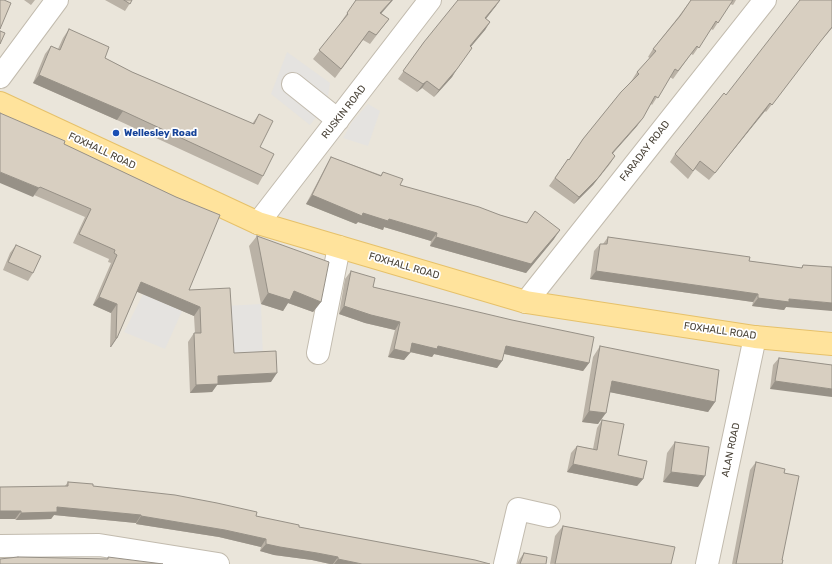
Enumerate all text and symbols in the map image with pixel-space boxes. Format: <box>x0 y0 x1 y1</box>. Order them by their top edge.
street label: RUSKIN ROAD <box>319 83 369 141</box>
street label: FARADAY ROAD <box>618 118 672 184</box>
place label: Wellesley Road <box>124 127 197 139</box>
marker: Wellesley Road <box>111 128 121 138</box>
street label: FOXHALL ROAD <box>66 130 138 172</box>
street label: FOXHALL ROAD <box>367 250 441 282</box>
street label: FOXHALL ROAD <box>683 320 757 342</box>
street label: ALAN ROAD <box>719 422 743 478</box>

